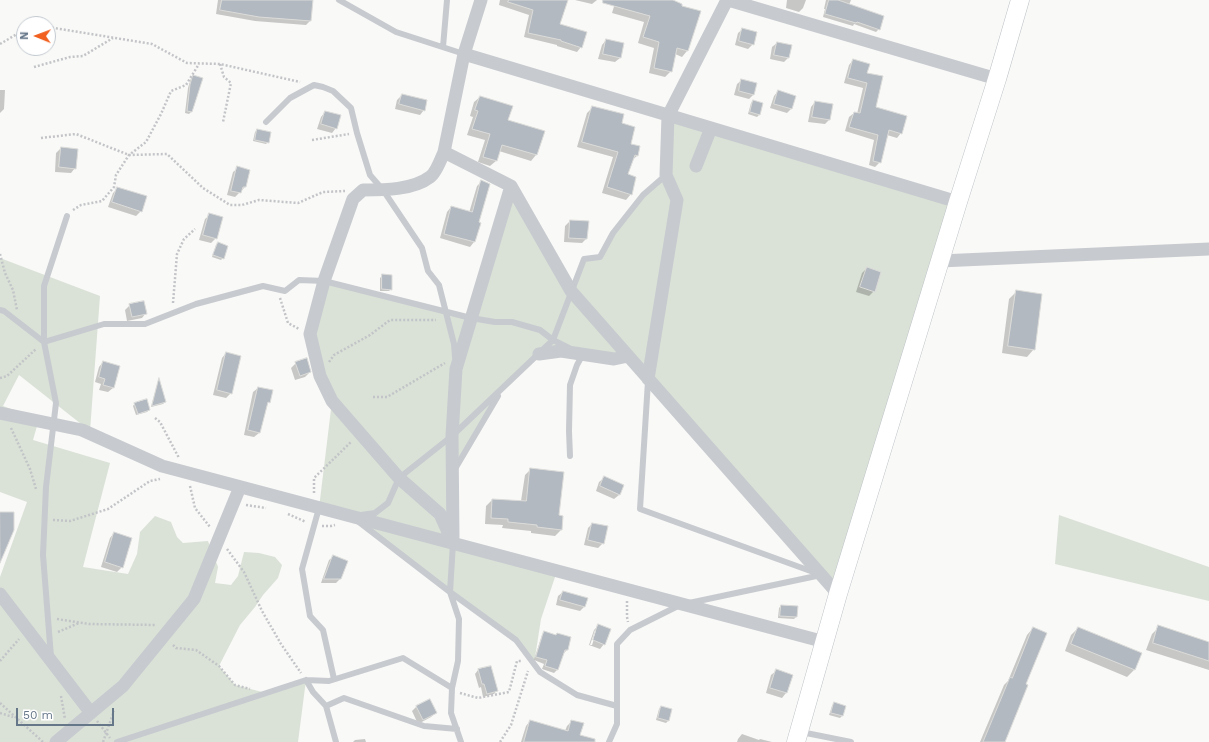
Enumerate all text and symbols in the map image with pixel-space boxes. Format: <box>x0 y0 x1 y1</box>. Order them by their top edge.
north arrow <box>16 16 56 56</box>
text: N <box>18 32 31 40</box>
scale bar <box>18 700 116 726</box>
text: 50 m <box>23 708 53 722</box>

